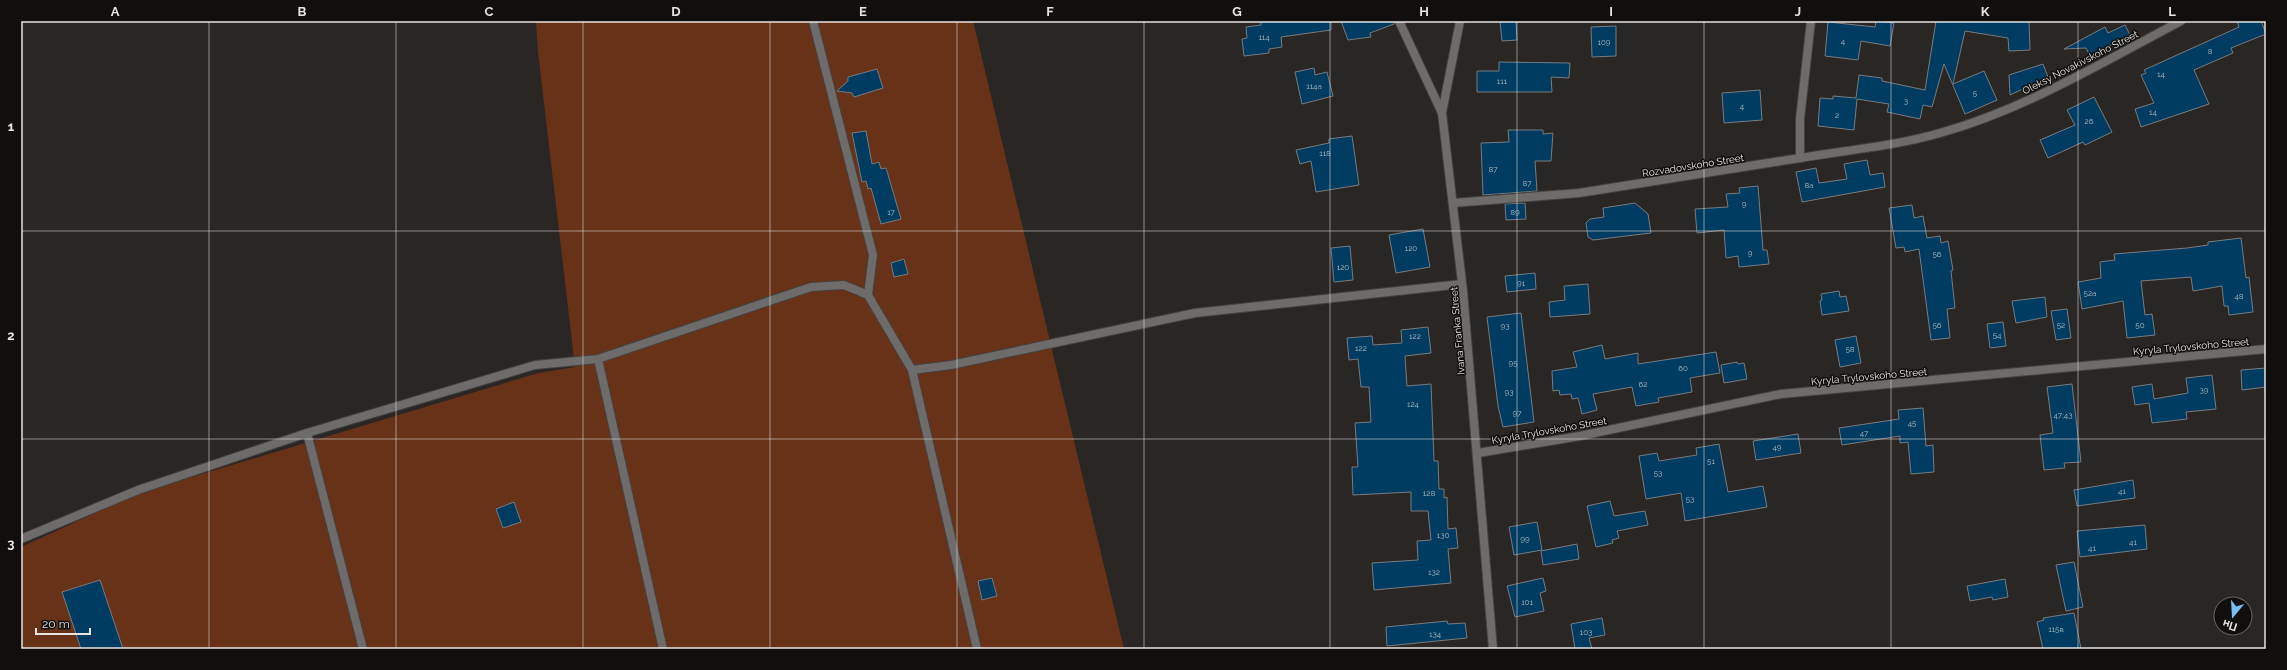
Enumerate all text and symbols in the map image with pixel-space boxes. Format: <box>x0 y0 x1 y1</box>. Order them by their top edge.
text: A <box>111 4 120 19</box>
text: B <box>298 4 307 19</box>
text: C <box>485 4 494 19</box>
text: D <box>671 4 681 19</box>
text: E <box>859 4 867 19</box>
text: F <box>1046 4 1054 19</box>
text: G <box>1232 4 1242 19</box>
text: H <box>1419 4 1429 19</box>
text: I <box>1609 4 1613 19</box>
text: J <box>1795 4 1801 19</box>
text: K <box>1981 4 1990 19</box>
text: L <box>2168 4 2176 19</box>
street label: Oleksy Novakivskoho Street <box>2021 28 2141 96</box>
house number: 114 <box>1258 32 1270 42</box>
house number: 4 <box>1841 36 1846 46</box>
house number: 109 <box>1597 37 1611 47</box>
house number: 8 <box>2208 46 2213 56</box>
house number: 14 <box>2157 69 2166 79</box>
house number: 111 <box>1497 76 1508 86</box>
house number: 114а <box>1306 81 1322 91</box>
house number: 5 <box>1973 88 1978 98</box>
house number: 3 <box>1904 96 1908 106</box>
house number: 4 <box>1740 101 1745 111</box>
house number: 14 <box>2149 107 2158 117</box>
house number: 2 <box>1835 110 1839 120</box>
house number: 26 <box>2085 116 2094 126</box>
text: 1 <box>8 119 15 134</box>
house number: 118 <box>1319 148 1331 158</box>
street label: Rozvadovskoho Street <box>1641 152 1745 179</box>
house number: 87 <box>1488 164 1498 174</box>
house number: 87 <box>1522 178 1532 188</box>
house number: 8а <box>1804 180 1814 190</box>
house number: 9 <box>1742 199 1747 209</box>
house number: 17 <box>887 207 896 217</box>
house number: 89 <box>1510 207 1520 217</box>
house number: 120 <box>1405 243 1417 253</box>
house number: 9 <box>1748 248 1753 258</box>
house number: 56 <box>1932 249 1942 259</box>
house number: 120 <box>1337 262 1349 272</box>
house number: 91 <box>1517 278 1526 288</box>
street label: Ivana Franka Street <box>1448 286 1467 375</box>
house number: 52а <box>2084 288 2096 298</box>
house number: 48 <box>2234 291 2244 301</box>
house number: 56 <box>1932 320 1942 330</box>
house number: 52 <box>2057 320 2065 330</box>
house number: 50 <box>2135 320 2145 330</box>
house number: 93 <box>1501 321 1509 331</box>
text: 2 <box>7 328 15 343</box>
house number: 54 <box>1993 330 2002 340</box>
house number: 122 <box>1409 331 1421 341</box>
street label: Kyryla Trylovskoho Street <box>2133 336 2250 357</box>
house number: 122 <box>1355 343 1367 353</box>
house number: 58 <box>1845 344 1855 354</box>
house number: 95 <box>1508 358 1518 368</box>
house number: 60 <box>1678 363 1688 373</box>
street label: Kyryla Trylovskoho Street <box>1811 366 1928 387</box>
house number: 62 <box>1639 379 1648 389</box>
house number: 39 <box>2200 385 2209 395</box>
house number: 93 <box>1505 387 1513 397</box>
house number: 124 <box>1407 399 1420 409</box>
house number: 97 <box>1513 408 1522 418</box>
house number: 47;43 <box>2054 410 2072 420</box>
street label: Kyryla Trylovskoho Street <box>1491 415 1608 446</box>
house number: 45 <box>1908 418 1917 428</box>
house number: 47 <box>1860 428 1869 438</box>
house number: 49 <box>1772 442 1782 452</box>
house number: 51 <box>1707 456 1715 466</box>
house number: 53 <box>1654 468 1662 478</box>
house number: 41 <box>2118 486 2126 496</box>
house number: 128 <box>1423 488 1435 498</box>
house number: 53 <box>1686 494 1694 504</box>
house number: 130 <box>1437 530 1449 540</box>
house number: 99 <box>1520 534 1530 544</box>
text: 3 <box>7 536 15 551</box>
house number: 41 <box>2129 537 2137 547</box>
house number: 41 <box>2088 543 2096 553</box>
house number: 132 <box>1428 567 1440 577</box>
north arrow <box>2213 596 2253 636</box>
house number: 101 <box>1521 597 1533 607</box>
scale bar <box>36 610 90 636</box>
text: 20 m <box>42 617 70 631</box>
text: Пн <box>2221 617 2239 633</box>
house number: 115в <box>2048 624 2064 634</box>
house number: 103 <box>1580 627 1592 637</box>
house number: 134 <box>1429 629 1442 639</box>

